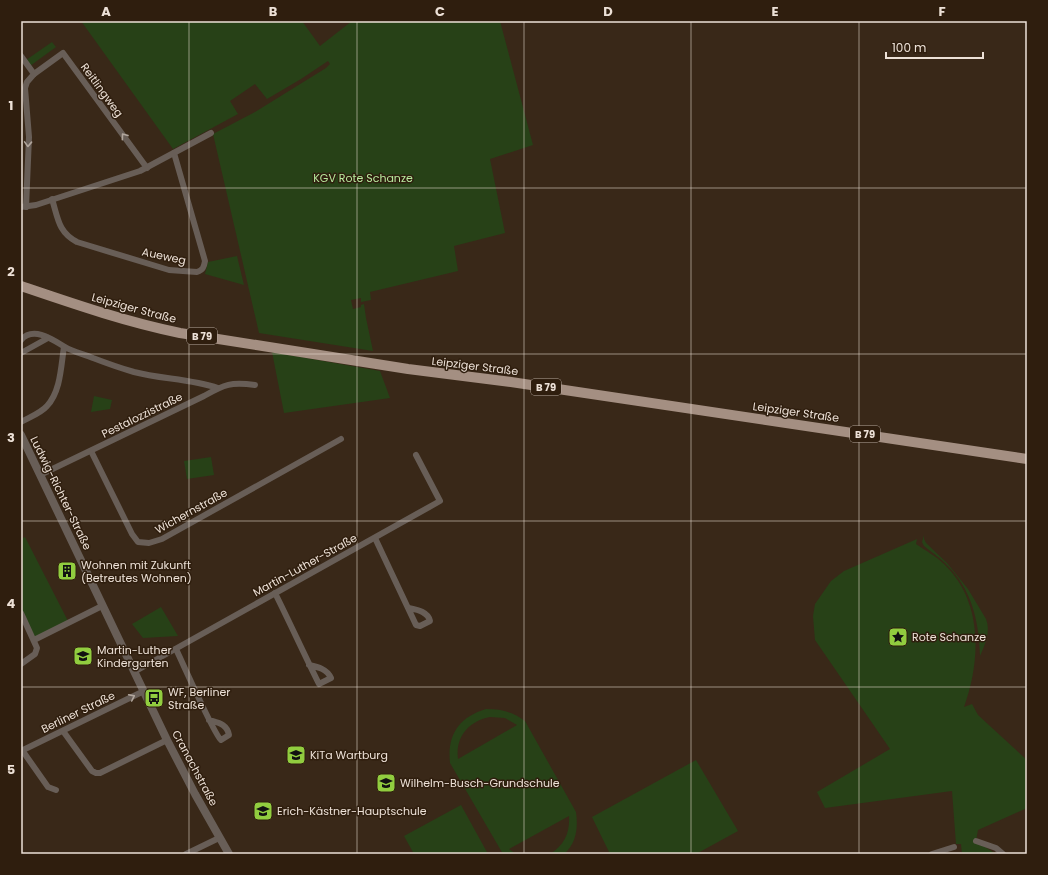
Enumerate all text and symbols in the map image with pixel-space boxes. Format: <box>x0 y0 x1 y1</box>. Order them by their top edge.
text: A <box>101 2 111 21</box>
text: B <box>269 2 278 21</box>
text: C <box>435 2 445 21</box>
text: D <box>603 2 613 21</box>
text: E <box>771 2 779 21</box>
text: F <box>938 2 946 21</box>
scale bar <box>886 34 983 60</box>
text: 100 m <box>892 39 926 56</box>
street label: Reitlingweg <box>77 60 127 120</box>
text: 1 <box>9 96 13 115</box>
one-way arrow <box>122 134 129 141</box>
one-way arrow <box>24 141 33 147</box>
park label: KGV Rote Schanze <box>313 170 413 186</box>
street label: Aueweg <box>141 244 187 268</box>
text: 2 <box>7 262 15 281</box>
street label: Leipziger Straße <box>90 289 178 327</box>
road number: B 79 <box>187 328 217 344</box>
street label: Leipziger Straße <box>431 353 519 379</box>
road number: B 79 <box>531 379 561 395</box>
street label: Pestalozzistraße <box>99 388 185 442</box>
street label: Leipziger Straße <box>752 398 840 426</box>
road number: B 79 <box>850 426 880 442</box>
text: 3 <box>7 428 15 447</box>
street label: Ludwig-Richter-Straße <box>26 433 96 553</box>
street label: Wichernstraße <box>152 484 230 538</box>
street label: Martin-Luther-Straße <box>250 530 360 600</box>
place label: Wohnen mit Zukunft (Betreutes Wohnen) <box>81 557 192 586</box>
building icon: Wohnen mit Zukunft (Betreutes Wohnen) <box>56 560 78 582</box>
text: 4 <box>7 594 16 613</box>
place icon: Rote Schanze <box>887 626 909 648</box>
place label: Rote Schanze <box>912 629 986 645</box>
place label: Martin-Luther Kindergarten <box>97 642 172 671</box>
school or university icon: Martin-Luther Kindergarten <box>72 645 94 667</box>
place label: WF, Berliner Straße <box>168 684 230 713</box>
street label: Berliner Straße <box>38 687 118 737</box>
bus stop icon: WF, Berliner Straße <box>143 687 165 709</box>
one-way arrow <box>127 694 135 702</box>
street label: Cranachstraße <box>168 727 222 809</box>
school or university icon: KiTa Wartburg <box>285 744 307 766</box>
place label: KiTa Wartburg <box>310 747 388 763</box>
text: 5 <box>7 760 15 779</box>
school or university icon: Wilhelm-Busch-Grundschule <box>375 772 397 794</box>
place label: Wilhelm-Busch-Grundschule <box>400 775 560 791</box>
school or university icon: Erich-Kästner-Hauptschule <box>252 800 274 822</box>
place label: Erich-Kästner-Hauptschule <box>277 803 427 819</box>

